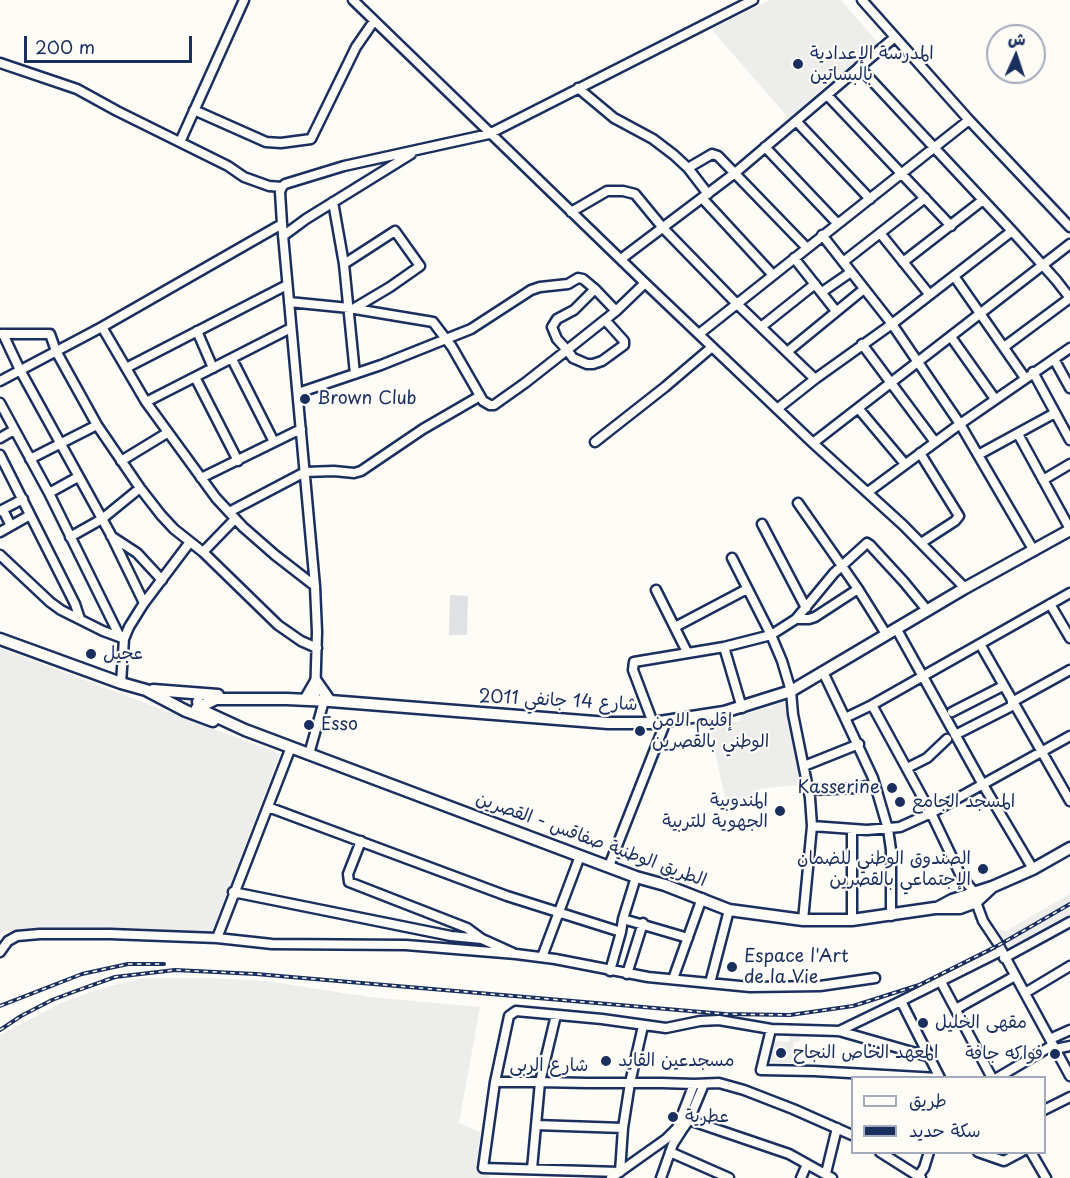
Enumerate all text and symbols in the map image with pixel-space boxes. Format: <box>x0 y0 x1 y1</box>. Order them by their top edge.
scale bar <box>27 24 195 62</box>
north arrow <box>986 24 1046 84</box>
text: ش <box>1007 26 1026 50</box>
text: 200 m <box>35 33 95 60</box>
place label: المدرسة الإعدادية بالبساتين <box>810 43 934 86</box>
marker: المدرسة الإعدادية بالبساتين <box>791 57 805 71</box>
place label: Brown Club <box>317 388 417 410</box>
marker: Brown Club <box>298 392 312 406</box>
place label: عجيل <box>103 643 143 665</box>
marker: عجيل <box>84 647 98 661</box>
street label: شارع 14 جانفي 2011 <box>478 686 638 716</box>
place label: إقليم الامن الوطني بالقصرين <box>652 710 769 752</box>
place label: Esso <box>321 714 358 736</box>
marker: Esso <box>302 718 316 732</box>
marker: إقليم الامن الوطني بالقصرين <box>633 724 647 738</box>
place label: Kasserine <box>798 777 880 799</box>
marker: Kasserine <box>885 781 899 795</box>
street label: الطريق الوطنية صفاقس - القصرين <box>473 788 709 892</box>
place label: المندوبية الجهوية للتربية <box>662 790 768 832</box>
place label: المسجد الجامع <box>912 791 1015 813</box>
marker: المسجد الجامع <box>893 795 907 809</box>
marker: المندوبية الجهوية للتربية <box>773 804 787 818</box>
place label: الصندوق الوطني للضمان الإجتماعي بالقصرين <box>797 848 971 890</box>
marker: الصندوق الوطني للضمان الإجتماعي بالقصرين <box>976 862 990 876</box>
place label: Espace l'Art de la Vie <box>744 946 849 988</box>
marker: Espace l'Art de la Vie <box>725 960 739 974</box>
place label: مقهى الخليل <box>935 1012 1027 1034</box>
marker: مقهى الخليل <box>916 1016 930 1030</box>
place label: المعهد الخاص النجاح <box>793 1042 938 1064</box>
place label: فواكه جافة <box>965 1043 1043 1065</box>
marker: المعهد الخاص النجاح <box>774 1046 788 1060</box>
marker: فواكه جافة <box>1048 1047 1062 1061</box>
place label: مسجدعين القايد <box>618 1050 735 1072</box>
marker: مسجدعين القايد <box>599 1054 613 1068</box>
street label: شارع الربى <box>509 1055 589 1077</box>
legend <box>851 1076 1046 1154</box>
text: طريق <box>909 1086 947 1113</box>
place label: عطرية <box>685 1106 729 1128</box>
marker: عطرية <box>666 1110 680 1124</box>
text: سكة حديد <box>909 1116 981 1143</box>

